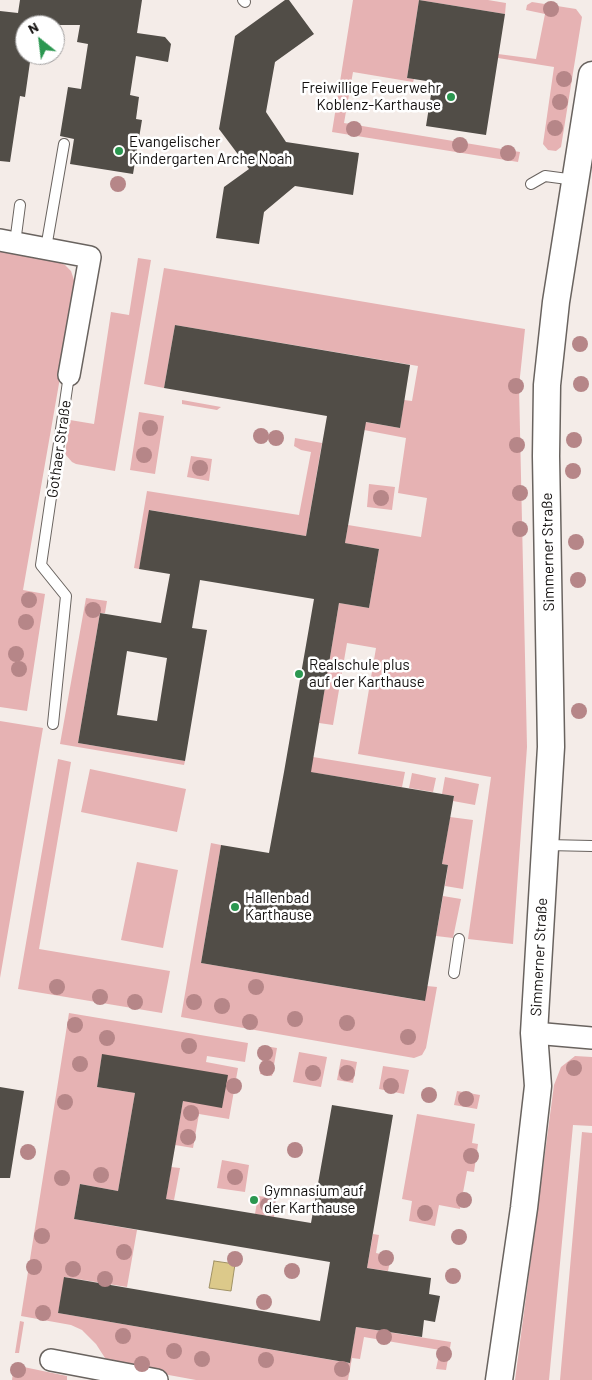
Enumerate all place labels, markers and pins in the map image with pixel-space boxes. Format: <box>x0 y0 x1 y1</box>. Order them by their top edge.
place label: Freiwillige Feuerwehr Koblenz-Karthause <box>301 79 441 114</box>
marker: Freiwillige Feuerwehr Koblenz-Karthause <box>445 91 457 103</box>
place label: Evangelischer Kindergarten Arche Noah <box>129 133 292 168</box>
marker: Evangelischer Kindergarten Arche Noah <box>113 145 125 157</box>
place label: Realschule plus auf der Karthause <box>309 656 425 691</box>
marker: Realschule plus auf der Karthause <box>293 668 305 680</box>
place label: Hallenbad Karthause <box>245 889 312 924</box>
marker: Hallenbad Karthause <box>229 901 241 913</box>
place label: Gymnasium auf der Karthause <box>264 1182 364 1217</box>
marker: Gymnasium auf der Karthause <box>248 1194 260 1206</box>

